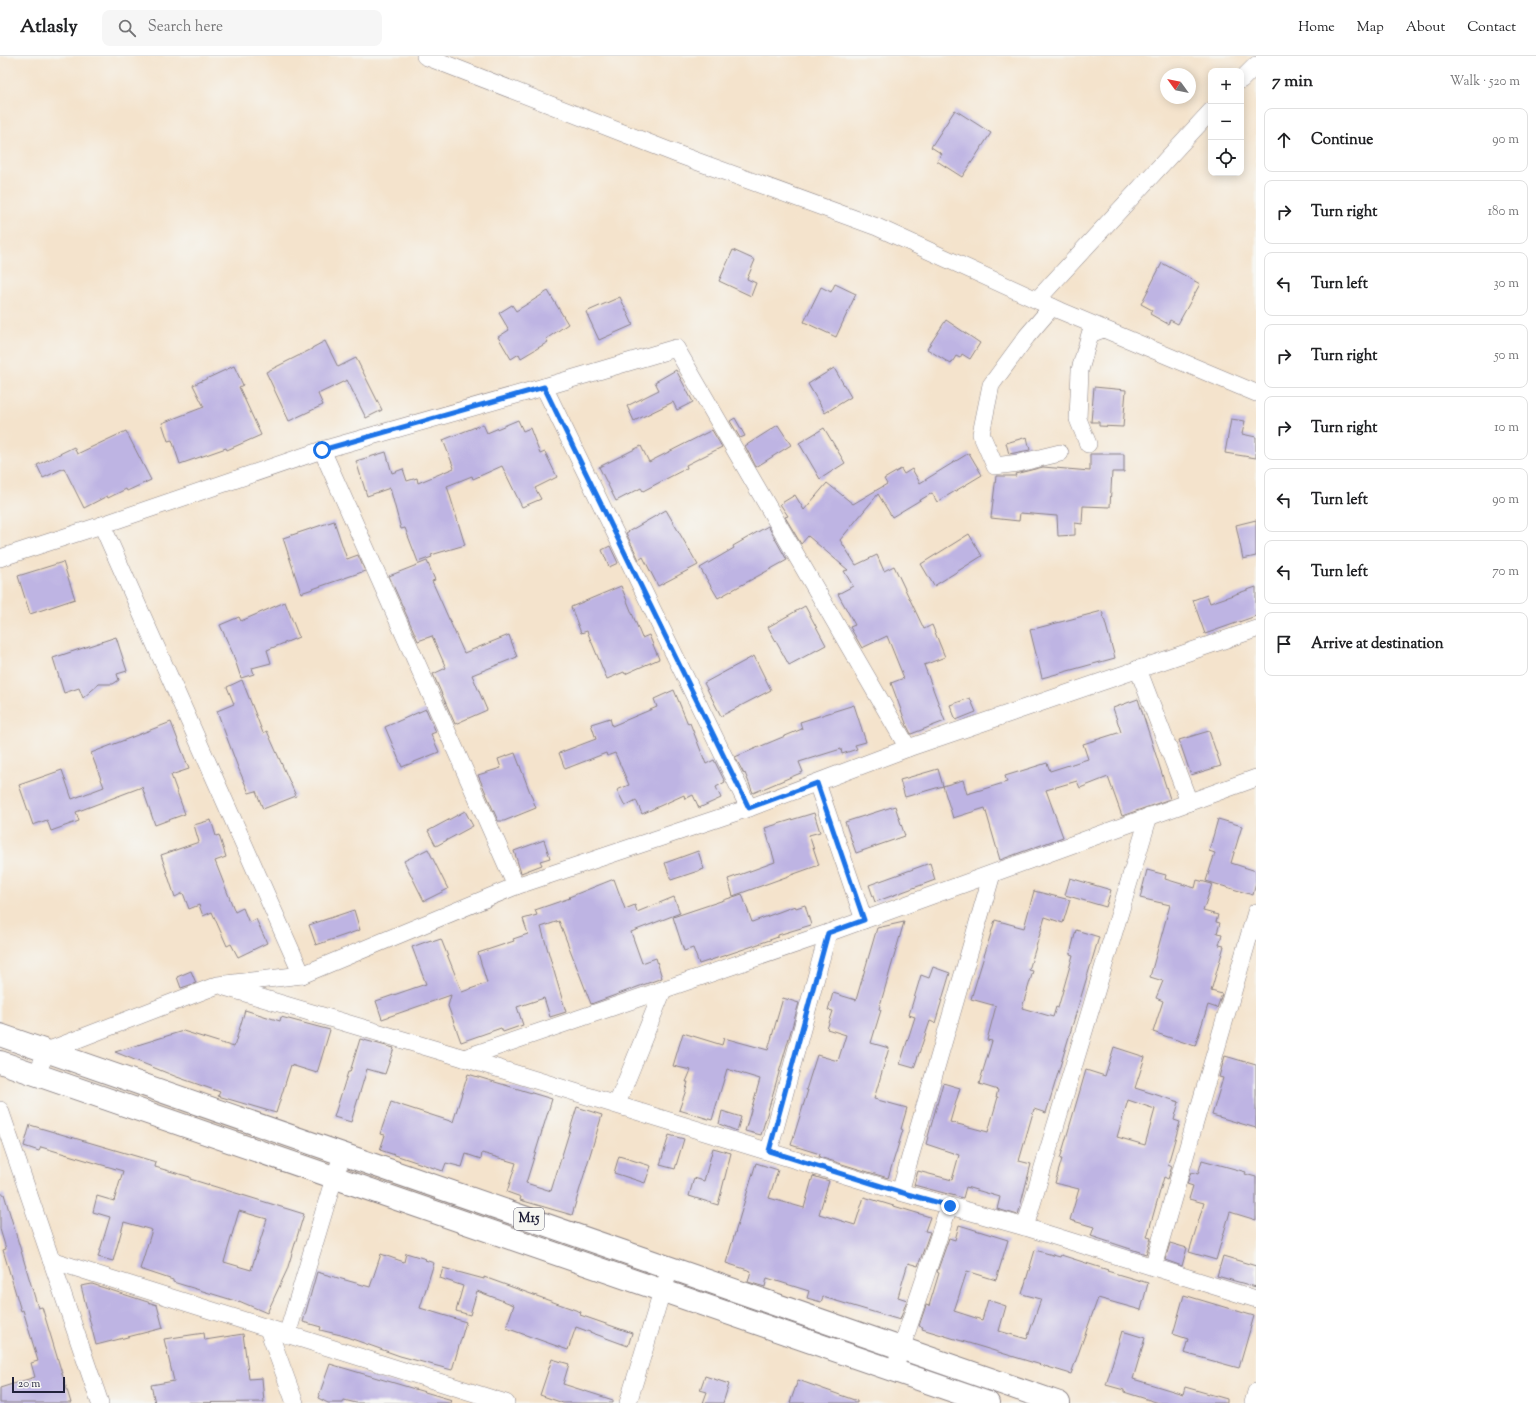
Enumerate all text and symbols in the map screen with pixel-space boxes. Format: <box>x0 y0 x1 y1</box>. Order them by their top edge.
search box <box>102 10 382 46</box>
text: Atlasly <box>20 14 78 41</box>
icon: search <box>116 17 138 39</box>
text: Search here <box>148 17 223 38</box>
text: Home <box>1298 18 1335 38</box>
text: Map <box>1357 18 1384 38</box>
text: About <box>1406 18 1445 38</box>
text: Contact <box>1467 18 1516 38</box>
north arrow <box>1160 68 1196 104</box>
map controls <box>1208 68 1244 176</box>
button: + <box>1208 68 1244 104</box>
text: 7 min <box>1272 70 1313 94</box>
text: Walk · 520 m <box>1450 73 1520 91</box>
button: − <box>1208 104 1244 140</box>
icon: ahead <box>1273 129 1295 151</box>
text: Continue <box>1311 130 1373 151</box>
text: 90 m <box>1492 131 1519 149</box>
button: locate <box>1208 140 1244 176</box>
icon: right <box>1273 201 1295 223</box>
text: Turn right <box>1311 202 1377 223</box>
text: 180 m <box>1488 203 1519 221</box>
icon: left <box>1273 273 1295 295</box>
text: Turn left <box>1311 274 1368 295</box>
text: 30 m <box>1493 275 1519 293</box>
icon: right <box>1273 345 1295 367</box>
text: Turn right <box>1311 346 1377 367</box>
text: 50 m <box>1494 347 1519 365</box>
icon: right <box>1273 417 1295 439</box>
text: Turn right <box>1311 418 1377 439</box>
text: 10 m <box>1494 419 1519 437</box>
route start <box>313 441 331 459</box>
icon: left <box>1273 489 1295 511</box>
text: Turn left <box>1311 490 1368 511</box>
text: 90 m <box>1492 491 1519 509</box>
icon: left <box>1273 561 1295 583</box>
text: Turn left <box>1311 562 1368 583</box>
text: 70 m <box>1492 563 1519 581</box>
icon: arrive <box>1273 633 1295 655</box>
text: Arrive at destination <box>1311 634 1444 655</box>
route end <box>941 1197 959 1215</box>
road number: M15 <box>514 1208 544 1230</box>
scale bar <box>12 1375 65 1394</box>
text: 20 m <box>18 1376 40 1392</box>

